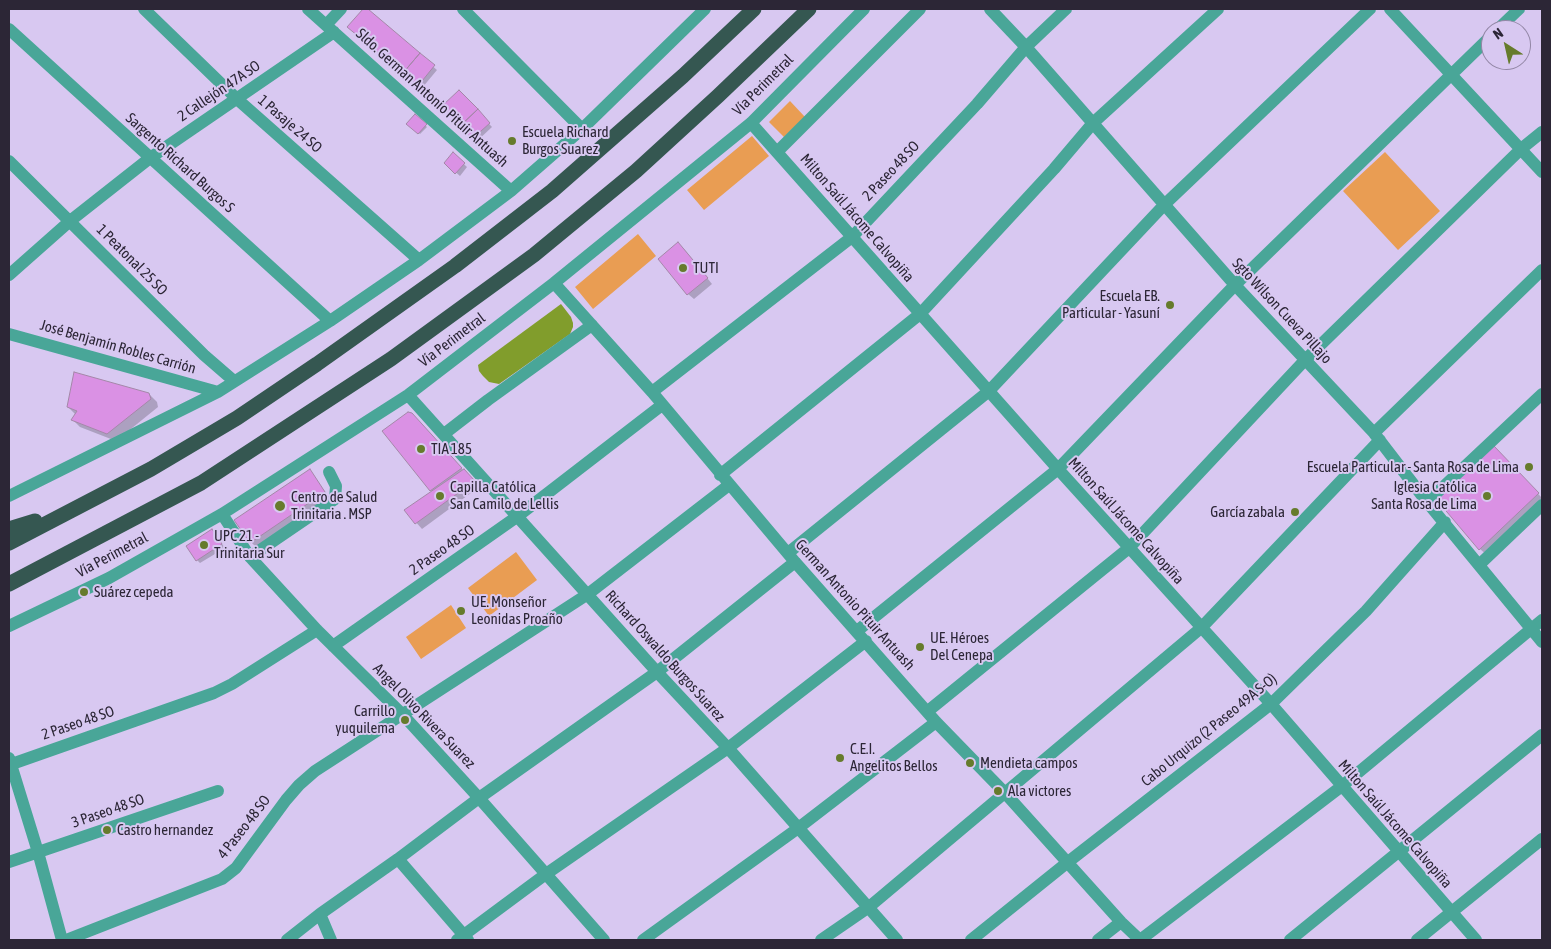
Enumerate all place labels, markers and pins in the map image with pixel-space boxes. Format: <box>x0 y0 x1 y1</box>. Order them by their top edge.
place label: Escuela Richard Burgos Suarez <box>522 123 609 158</box>
marker: Escuela Richard Burgos Suarez <box>506 135 518 147</box>
place label: TUTI <box>693 259 719 277</box>
marker: TUTI <box>677 262 689 274</box>
place label: Escuela EB. Particular - Yasuní <box>1062 287 1160 322</box>
marker: Escuela EB. Particular - Yasuní <box>1164 299 1176 311</box>
place label: TIA 185 <box>431 440 472 458</box>
marker: TIA 185 <box>415 443 427 455</box>
place label: Escuela Particular - Santa Rosa de Lima <box>1307 458 1519 476</box>
marker: Escuela Particular - Santa Rosa de Lima <box>1523 461 1535 473</box>
place label: Capilla Católica San Camilo de Lellis <box>450 478 559 513</box>
place label: Iglesia Católica Santa Rosa de Lima <box>1371 478 1477 513</box>
place label: Centro de Salud Trinitaria . MSP <box>291 488 377 523</box>
marker: Capilla Católica San Camilo de Lellis <box>434 490 446 502</box>
marker: Iglesia Católica Santa Rosa de Lima <box>1481 490 1493 502</box>
marker: Centro de Salud Trinitaria . MSP <box>273 499 287 513</box>
place label: García zabala <box>1210 503 1285 521</box>
marker: García zabala <box>1289 506 1301 518</box>
place label: UPC 21 - Trinitaria Sur <box>214 527 284 562</box>
marker: UPC 21 - Trinitaria Sur <box>198 539 210 551</box>
place label: Suárez cepeda <box>94 583 173 601</box>
marker: Suárez cepeda <box>78 586 90 598</box>
place label: UE. Monseñor Leonidas Proaño <box>471 593 563 628</box>
marker: UE. Monseñor Leonidas Proaño <box>455 605 467 617</box>
place label: UE. Héroes Del Cenepa <box>930 629 993 664</box>
marker: UE. Héroes Del Cenepa <box>914 641 926 653</box>
place label: Carrillo yuquilema <box>335 702 395 737</box>
marker: Carrillo yuquilema <box>399 714 411 726</box>
place label: C.E.I. Angelitos Bellos <box>850 740 938 775</box>
marker: C.E.I. Angelitos Bellos <box>834 752 846 764</box>
place label: Mendieta campos <box>980 754 1078 772</box>
marker: Mendieta campos <box>964 757 976 769</box>
place label: Ala victores <box>1008 782 1071 800</box>
marker: Ala victores <box>992 785 1004 797</box>
place label: Castro hernandez <box>117 821 213 839</box>
marker: Castro hernandez <box>101 824 113 836</box>

